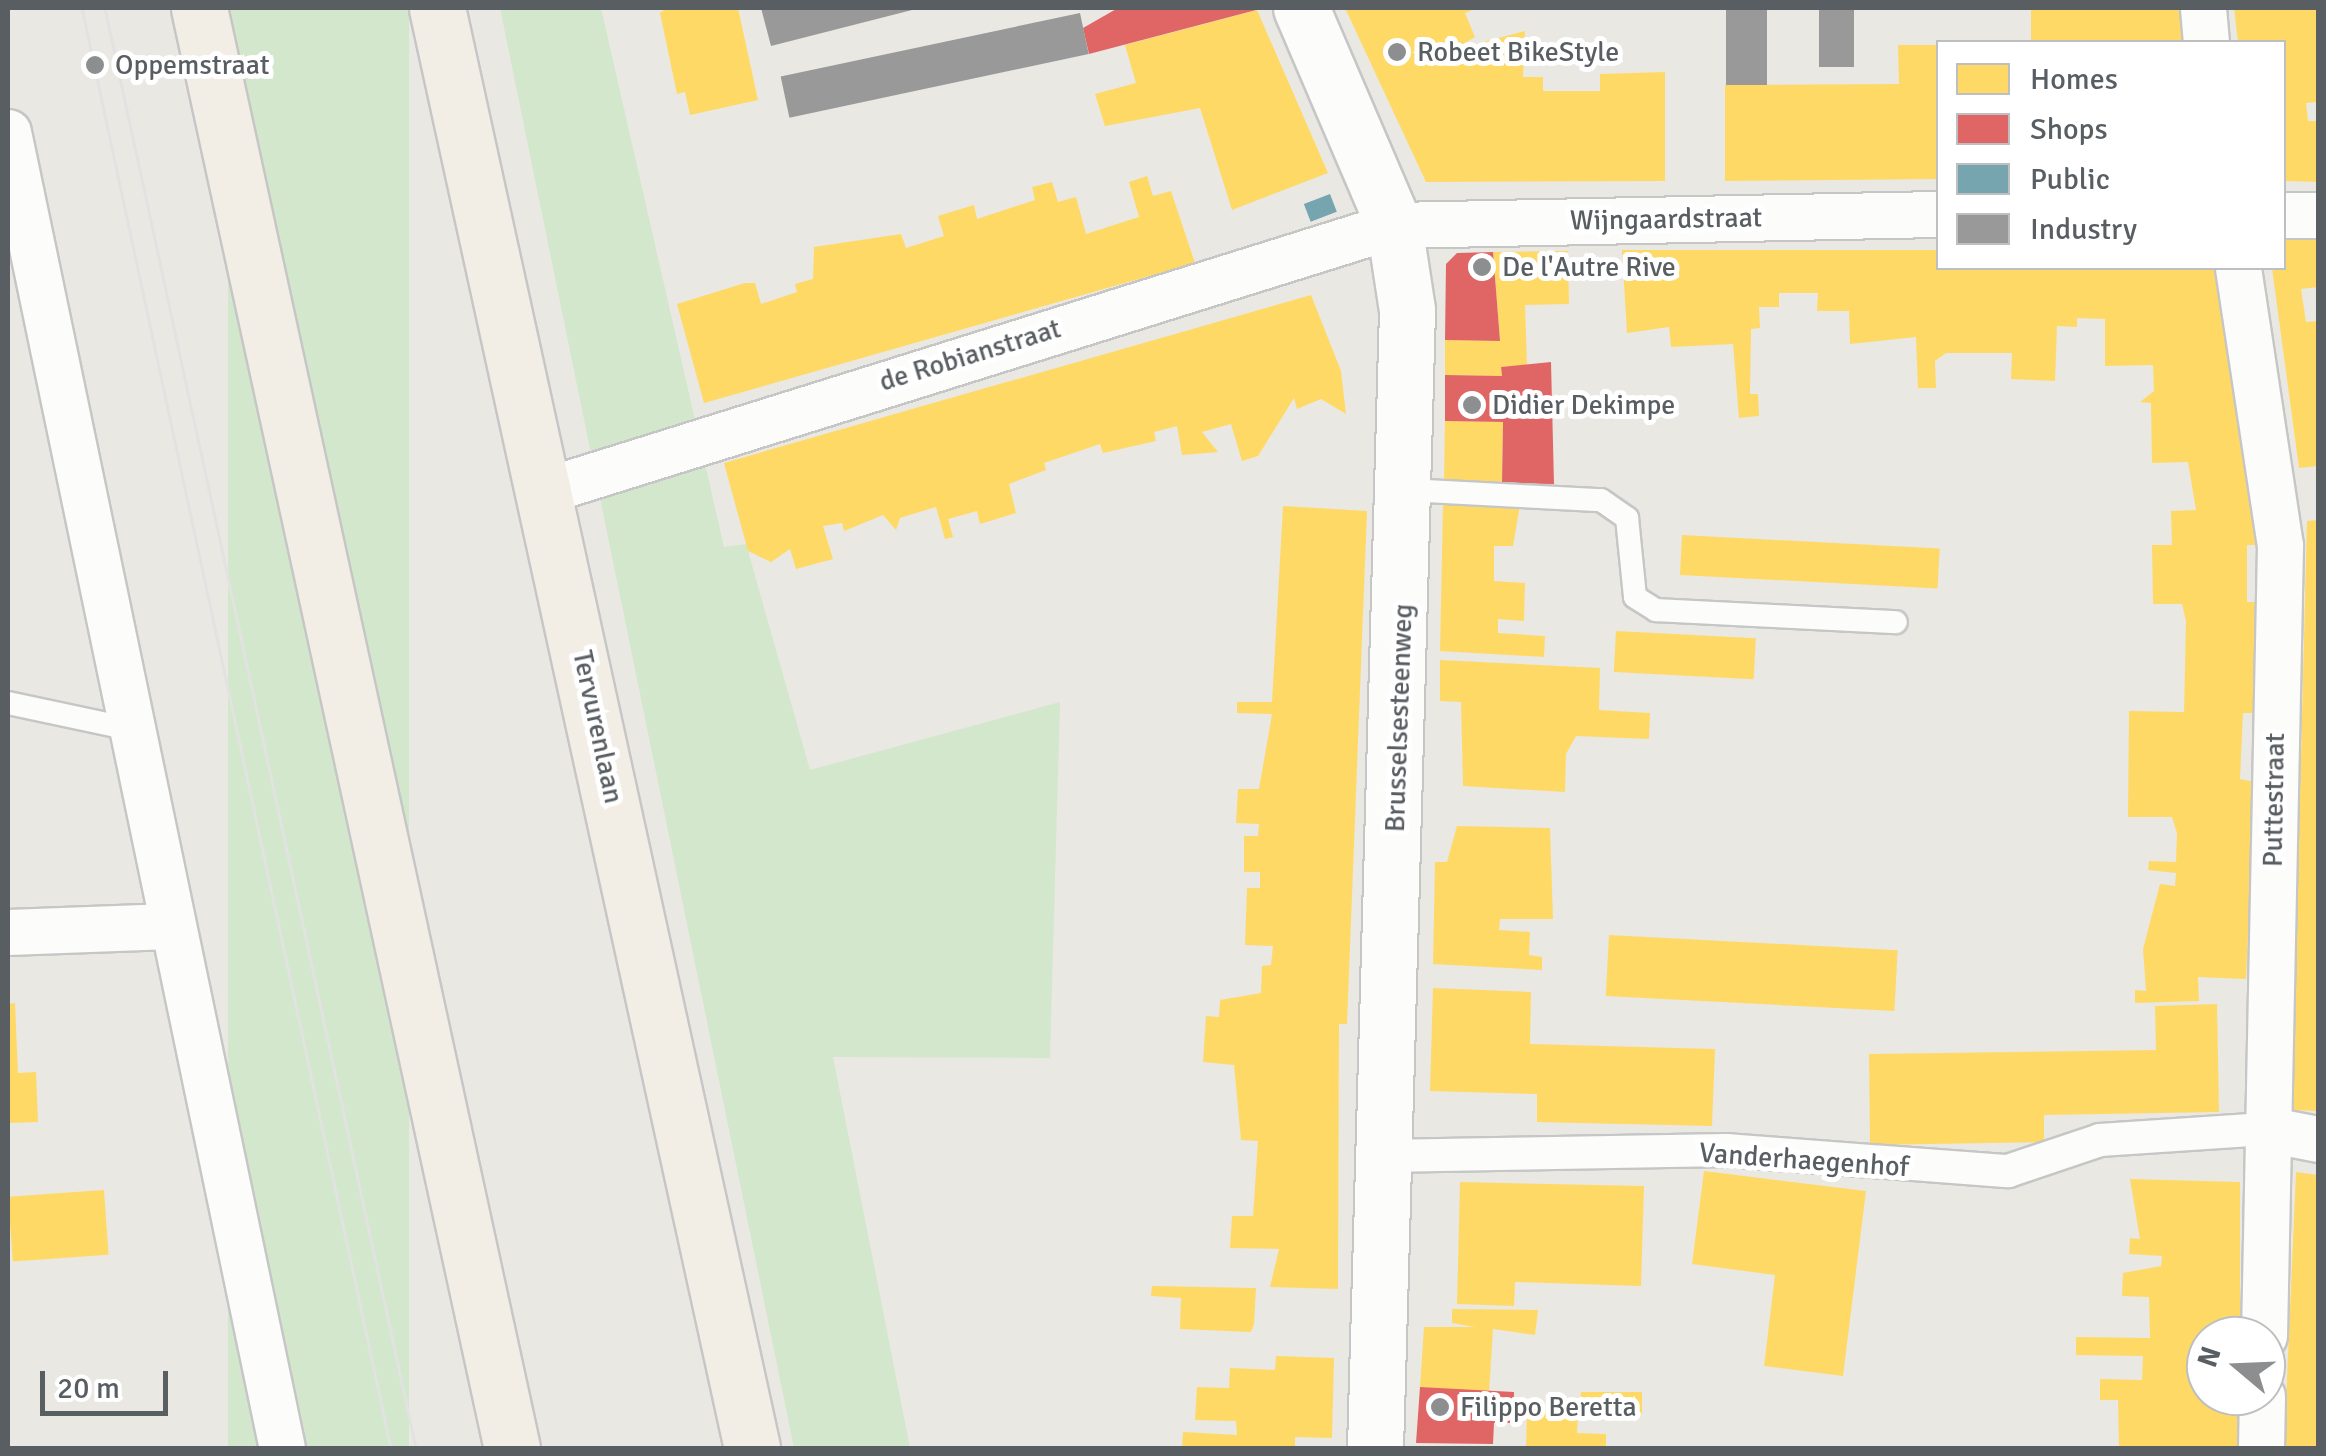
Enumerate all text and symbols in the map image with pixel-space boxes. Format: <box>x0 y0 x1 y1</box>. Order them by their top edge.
place label: Robeet BikeStyle <box>1417 35 1619 69</box>
legend <box>1936 40 2286 270</box>
marker: Robeet BikeStyle <box>1386 41 1408 63</box>
place label: Oppemstraat <box>115 48 269 82</box>
marker: Oppemstraat <box>84 54 106 76</box>
text: Homes <box>2030 61 2118 98</box>
text: Shops <box>2030 111 2108 148</box>
text: Public <box>2030 161 2110 198</box>
street label: Wijngaardstraat <box>1569 201 1763 237</box>
text: Industry <box>2030 211 2137 248</box>
place label: De l'Autre Rive <box>1502 250 1676 284</box>
marker: De l'Autre Rive <box>1471 256 1493 278</box>
street label: de Robianstraat <box>875 311 1065 399</box>
place label: Didier Dekimpe <box>1492 388 1675 422</box>
marker: Didier Dekimpe <box>1461 394 1483 416</box>
street label: Brusselsesteenweg <box>1378 603 1420 833</box>
street label: Tervurenlaan <box>565 647 631 807</box>
street label: Puttestraat <box>2256 733 2292 867</box>
street label: Vanderhaegenhof <box>1698 1136 1910 1184</box>
north arrow <box>2186 1316 2286 1416</box>
text: N <box>2190 1342 2229 1372</box>
scale bar <box>45 1351 172 1413</box>
text: 20 m <box>57 1370 120 1407</box>
place label: Filippo Beretta <box>1460 1390 1637 1424</box>
marker: Filippo Beretta <box>1429 1396 1451 1418</box>

